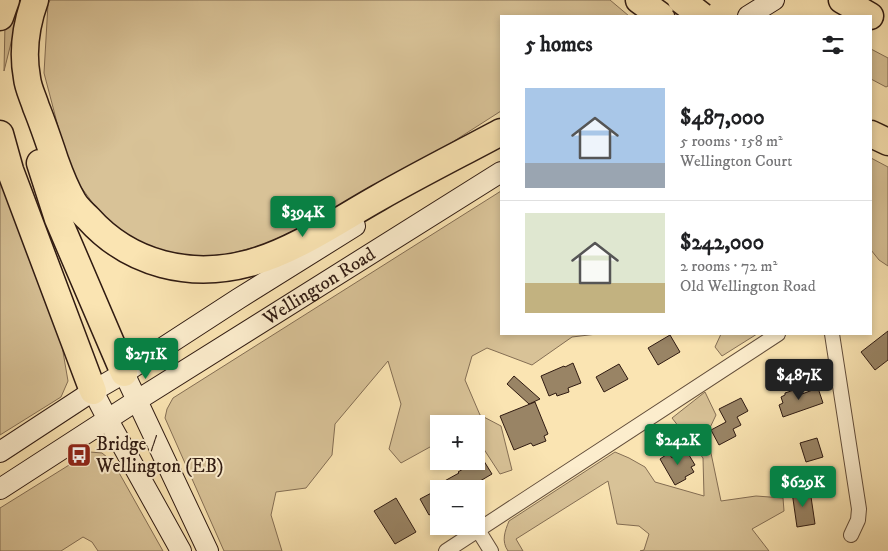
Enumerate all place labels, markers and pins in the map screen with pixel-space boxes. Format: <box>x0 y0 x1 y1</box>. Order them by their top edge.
pin: $394K <box>268 196 338 238</box>
pin: $271K <box>111 338 181 380</box>
pin: $487K <box>764 358 834 401</box>
pin: $242K <box>643 424 713 466</box>
place label: Bridge / Wellington (EB) <box>95 433 223 478</box>
bus stop icon: Bridge / Wellington (EB) <box>66 442 92 468</box>
pin: $629K <box>768 466 838 508</box>

